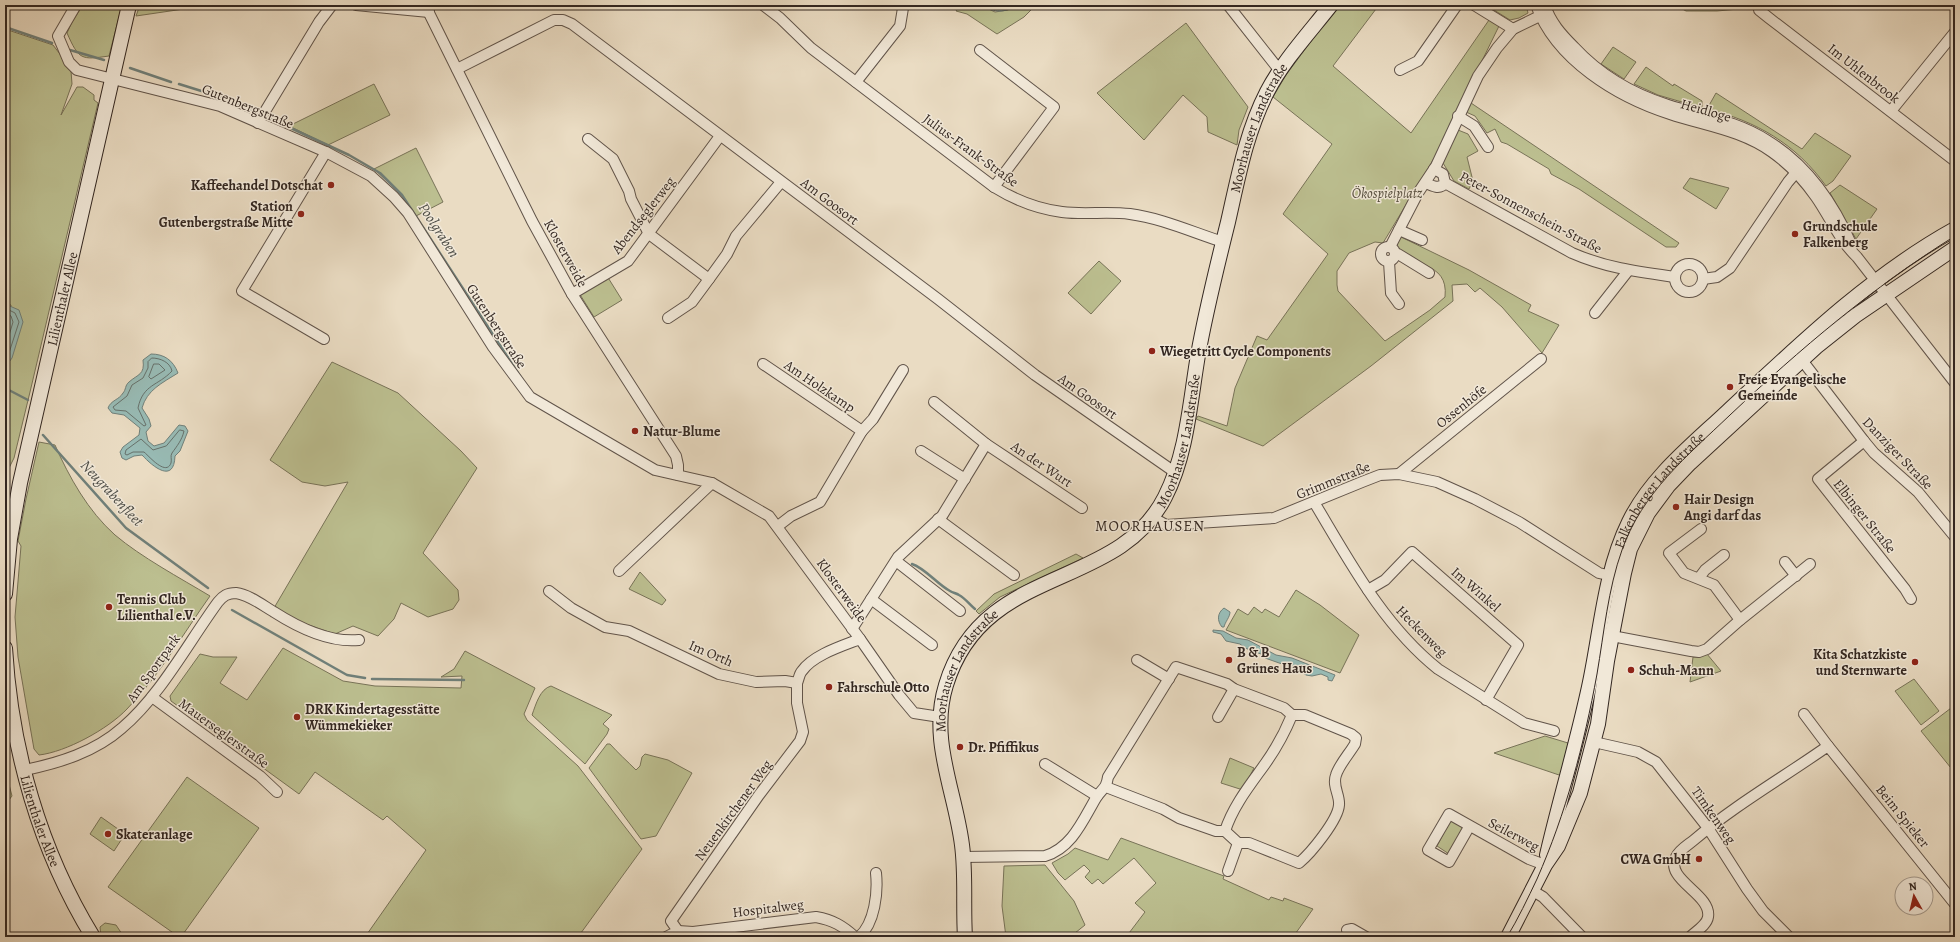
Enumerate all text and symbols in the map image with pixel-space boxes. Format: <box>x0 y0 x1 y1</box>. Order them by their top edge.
street label: Im Uhlenbrook <box>1824 39 1904 108</box>
street label: Moorhauser Landstraße <box>1226 60 1292 195</box>
street label: Gutenbergstraße <box>199 79 297 134</box>
street label: Heidloge <box>1678 94 1733 127</box>
street label: Julius-Frank-Straße <box>919 109 1022 192</box>
street label: Peter-Sonnenschein-Straße <box>1456 167 1605 258</box>
street label: Abendseglerweg <box>607 173 680 259</box>
street label: Am Goosort <box>796 173 863 230</box>
place label: Kaffeehandel Dotschat <box>191 176 323 195</box>
marker: Kaffeehandel Dotschat <box>326 180 336 190</box>
park label: Ökospielplatz <box>1352 184 1423 203</box>
place label: Station Gutenbergstraße Mitte <box>159 197 294 232</box>
water label: Poolgraben <box>414 199 464 261</box>
marker: Station Gutenbergstraße Mitte <box>296 209 306 219</box>
street label: Klosterweide <box>539 216 592 291</box>
place label: Grundschule Falkenberg <box>1803 217 1878 252</box>
marker: Grundschule Falkenberg <box>1790 229 1800 239</box>
street label: Lilienthaler Allee <box>43 250 82 348</box>
street label: Gutenbergstraße <box>462 280 531 372</box>
place label: Wiegetritt Cycle Components <box>1159 342 1331 361</box>
marker: Wiegetritt Cycle Components <box>1147 346 1157 356</box>
street label: Am Holzkamp <box>780 355 859 417</box>
street label: Am Goosort <box>1054 369 1121 424</box>
place label: Freie Evangelische Gemeinde <box>1738 370 1847 405</box>
street label: Moorhauser Landstraße <box>1152 373 1205 512</box>
street label: Ossenhöfe <box>1432 380 1491 433</box>
marker: Freie Evangelische Gemeinde <box>1725 382 1735 392</box>
street label: Danziger Straße <box>1858 413 1937 494</box>
place label: Natur-Blume <box>643 422 721 441</box>
marker: Natur-Blume <box>630 426 640 436</box>
street label: Falkenberger Landstraße <box>1610 428 1709 551</box>
street label: An der Wurt <box>1006 436 1076 492</box>
water label: Neugrabenfleet <box>76 456 148 531</box>
street label: Grimmstraße <box>1293 457 1373 504</box>
street label: Elbinger Straße <box>1829 475 1900 557</box>
place label: Hair Design Angi darf das <box>1683 490 1762 525</box>
marker: Hair Design Angi darf das <box>1671 502 1681 512</box>
district label: MOORHAUSEN <box>1095 516 1205 536</box>
street label: Klosterweide <box>812 554 871 626</box>
street label: Im Winkel <box>1447 563 1505 617</box>
place label: Tennis Club Lilienthal e.V. <box>117 590 196 625</box>
street label: Heckenweg <box>1392 601 1452 661</box>
marker: Tennis Club Lilienthal e.V. <box>104 602 114 612</box>
street label: Moorhauser Landstraße <box>931 605 1002 732</box>
street label: Am Sportpark <box>122 630 185 707</box>
street label: Im Orth <box>686 636 736 671</box>
place label: B & B Grünes Haus <box>1237 643 1312 678</box>
place label: Kita Schatzkiste und Sternwarte <box>1813 645 1908 680</box>
marker: B & B Grünes Haus <box>1224 655 1234 665</box>
marker: Kita Schatzkiste und Sternwarte <box>1910 657 1920 667</box>
place label: Schuh-Mann <box>1639 661 1714 680</box>
marker: Schuh-Mann <box>1626 665 1636 675</box>
place label: Fahrschule Otto <box>837 678 929 697</box>
marker: Fahrschule Otto <box>824 682 834 692</box>
street label: Mauerseglerstraße <box>175 694 273 773</box>
place label: DRK Kindertagesstätte Wümmekieker <box>304 700 440 735</box>
marker: DRK Kindertagesstätte Wümmekieker <box>292 712 302 722</box>
place label: Dr. Pfiffikus <box>968 738 1039 757</box>
marker: Dr. Pfiffikus <box>955 742 965 752</box>
street label: Neuenkirchener Weg <box>690 756 777 865</box>
street label: Lilienthaler Allee <box>15 773 64 870</box>
street label: Beim Spieker <box>1871 781 1934 852</box>
street label: Timkenweg <box>1687 783 1740 848</box>
street label: Seilerweg <box>1485 813 1543 856</box>
place label: Skateranlage <box>116 825 193 844</box>
marker: Skateranlage <box>103 829 113 839</box>
place label: CWA GmbH <box>1620 850 1691 869</box>
marker: CWA GmbH <box>1694 854 1704 864</box>
north arrow <box>1894 876 1934 916</box>
text: N <box>1908 879 1918 895</box>
street label: Hospitalweg <box>731 895 805 922</box>

